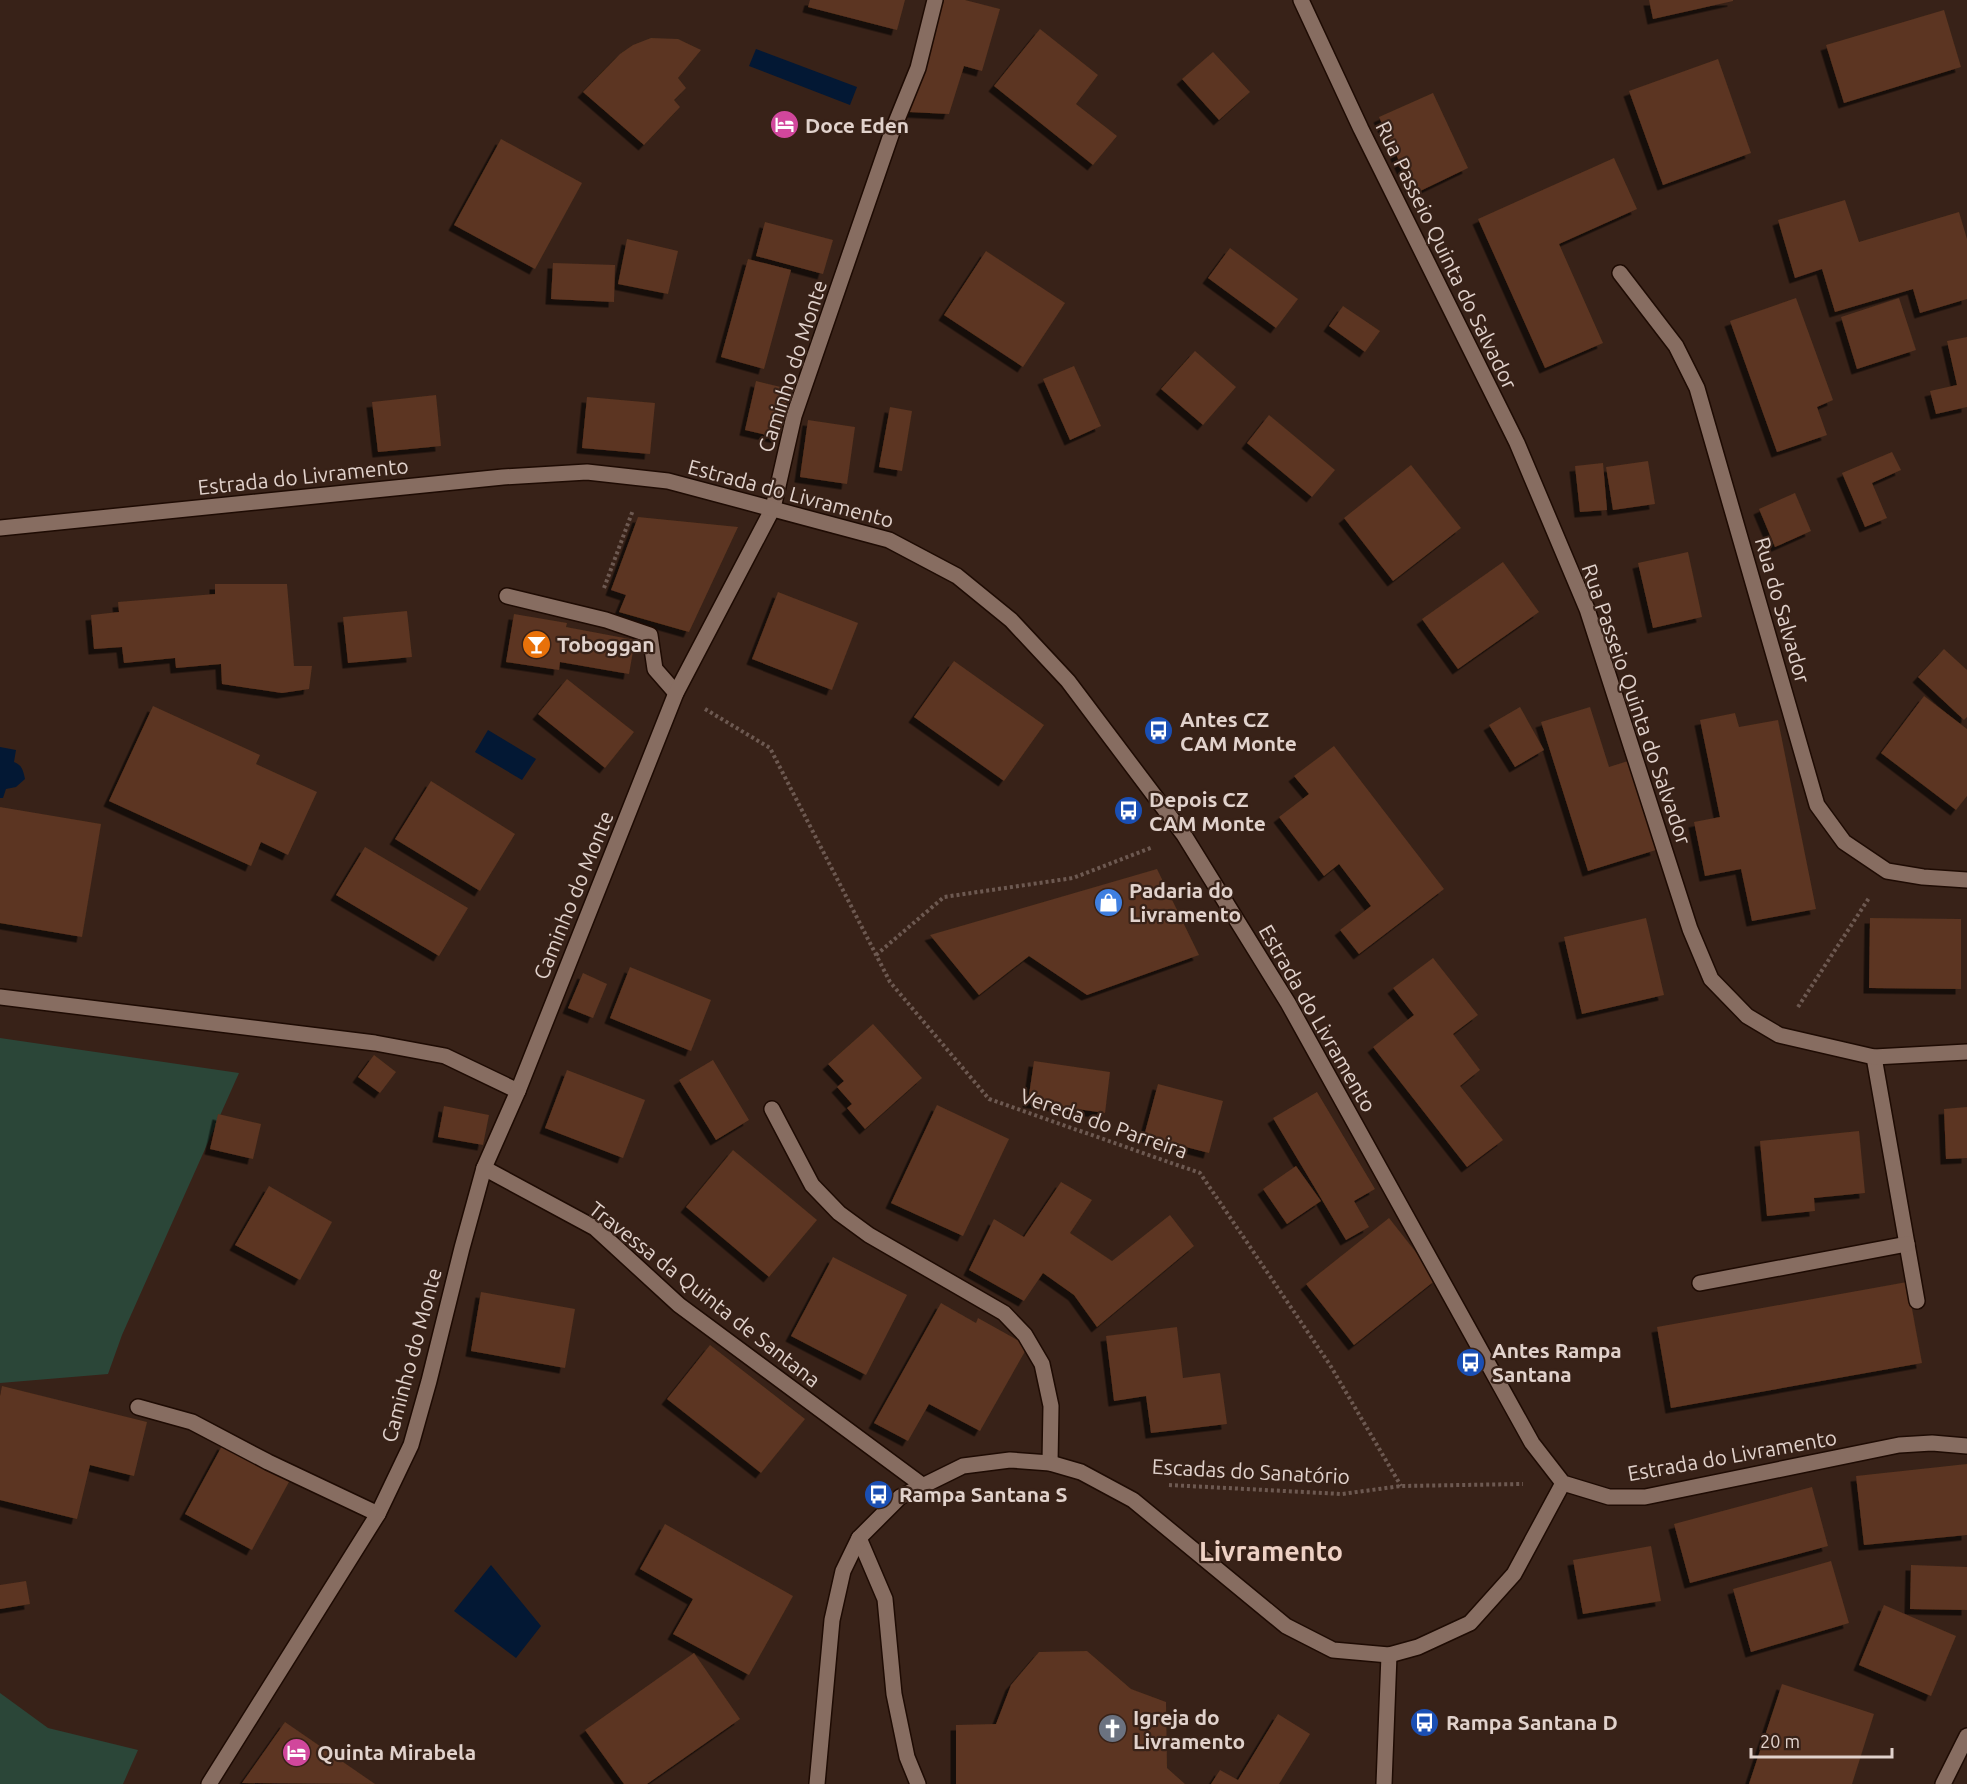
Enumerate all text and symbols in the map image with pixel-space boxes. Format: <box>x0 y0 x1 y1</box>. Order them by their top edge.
hotel icon: Doce Eden <box>768 109 800 141</box>
place label: Doce Eden <box>805 113 909 137</box>
street label: Rua Passeio Quinta do Salvador <box>1371 117 1523 393</box>
street label: Caminho do Monte <box>753 277 831 455</box>
street label: Estrada do Livramento <box>196 453 410 499</box>
street label: Estrada do Livramento <box>685 454 897 532</box>
street label: Rua do Salvador <box>1751 534 1815 686</box>
street label: Rua Passeio Quinta do Salvador <box>1578 560 1696 848</box>
bar icon: Toboggan <box>520 628 552 660</box>
place label: Toboggan <box>557 632 654 656</box>
place label: Antes CZ CAM Monte <box>1180 707 1297 755</box>
bus stop icon: Antes CZ CAM Monte <box>1143 715 1175 747</box>
place label: Depois CZ CAM Monte <box>1149 787 1266 835</box>
bus stop icon: Depois CZ CAM Monte <box>1112 795 1144 827</box>
street label: Caminho do Monte <box>528 807 618 983</box>
place label: Padaria do Livramento <box>1129 878 1241 926</box>
shop icon: Padaria do Livramento <box>1092 886 1124 918</box>
street label: Estrada do Livramento <box>1255 920 1381 1116</box>
street label: Vereda do Parreira <box>1017 1083 1191 1163</box>
street label: Travessa da Quinta de Santana <box>585 1196 825 1392</box>
street label: Caminho do Monte <box>376 1265 446 1445</box>
place label: Antes Rampa Santana <box>1492 1338 1622 1386</box>
bus stop icon: Antes Rampa Santana <box>1455 1346 1487 1378</box>
street label: Estrada do Livramento <box>1625 1425 1839 1485</box>
street label: Escadas do Sanatório <box>1151 1454 1351 1488</box>
bus stop icon: Rampa Santana S <box>862 1478 894 1510</box>
place label: Rampa Santana S <box>899 1482 1067 1506</box>
district label: Livramento <box>1199 1536 1343 1566</box>
place label: Igreja do Livramento <box>1133 1705 1245 1753</box>
bus stop icon: Rampa Santana D <box>1409 1706 1441 1738</box>
place label: Rampa Santana D <box>1446 1710 1618 1734</box>
church icon: Igreja do Livramento <box>1096 1713 1128 1745</box>
scale bar <box>1751 1721 1892 1759</box>
text: 20 m <box>1760 1731 1800 1751</box>
hotel icon: Quinta Mirabela <box>280 1736 312 1768</box>
place label: Quinta Mirabela <box>317 1740 476 1764</box>

